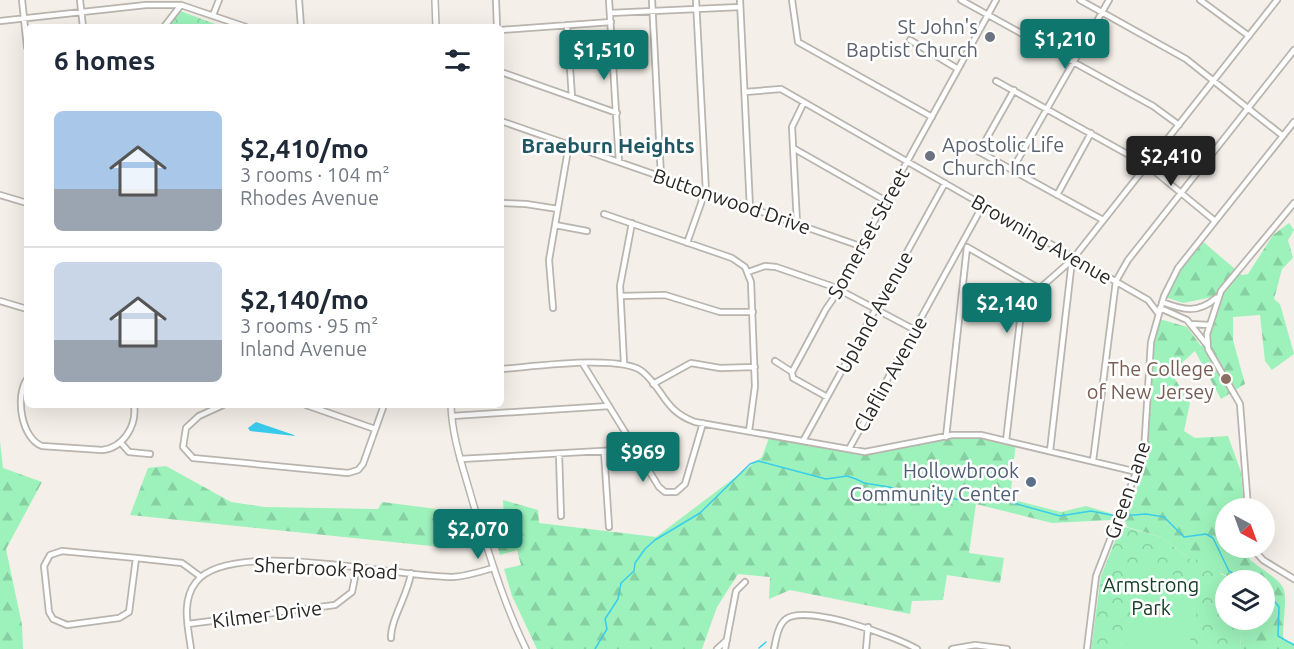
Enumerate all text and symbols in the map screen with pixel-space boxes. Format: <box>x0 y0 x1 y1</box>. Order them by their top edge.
place label: St John's Baptist Church <box>846 15 978 61</box>
pin: $1,210 <box>1016 19 1114 70</box>
text: $1,210 <box>1034 27 1096 50</box>
pin: $1,510 <box>555 30 653 81</box>
marker: St John's Baptist Church <box>983 30 997 44</box>
text: $1,510 <box>573 38 635 61</box>
icon: filters <box>441 44 474 77</box>
text: 6 homes <box>54 46 155 75</box>
district label: Braeburn Heights <box>521 133 695 157</box>
place label: Apostolic Life Church Inc <box>942 133 1064 179</box>
text: $2,410/mo <box>240 134 369 163</box>
icon: home <box>102 135 174 207</box>
pin: $2,410 <box>1122 136 1220 187</box>
text: $2,410 <box>1140 144 1202 167</box>
marker: Apostolic Life Church Inc <box>923 149 937 163</box>
text: 3 rooms · 104 m² <box>240 163 390 186</box>
street label: Buttonwood Drive <box>650 163 814 239</box>
street label: Somerset Street <box>823 163 914 302</box>
text: Rhodes Avenue <box>240 186 379 209</box>
street label: Browning Avenue <box>968 189 1116 289</box>
street label: Upland Avenue <box>831 247 917 377</box>
pin: $2,140 <box>958 283 1056 334</box>
text: $2,140/mo <box>240 285 369 314</box>
icon: home <box>102 286 174 358</box>
text: $2,140 <box>976 291 1038 314</box>
street label: Claflin Avenue <box>849 312 931 436</box>
text: 3 rooms · 95 m² <box>240 314 378 337</box>
text: Inland Avenue <box>240 337 367 360</box>
place label: The College of New Jersey <box>1087 357 1214 403</box>
marker: The College of New Jersey <box>1219 372 1233 386</box>
pin: $969 <box>607 432 679 483</box>
street label: Green Lane <box>1100 438 1154 542</box>
text: $969 <box>620 440 666 463</box>
place label: Hollowbrook Community Center <box>850 459 1019 505</box>
marker: Hollowbrook Community Center <box>1024 475 1038 489</box>
north arrow <box>1215 498 1275 558</box>
map controls <box>1215 498 1275 630</box>
pin: $2,070 <box>429 509 527 560</box>
text: $2,070 <box>447 517 509 540</box>
street label: Sherbrook Road <box>254 553 398 583</box>
button: layers <box>1215 570 1275 630</box>
park label: Armstrong Park <box>1103 573 1199 619</box>
street label: Kilmer Drive <box>211 596 323 632</box>

